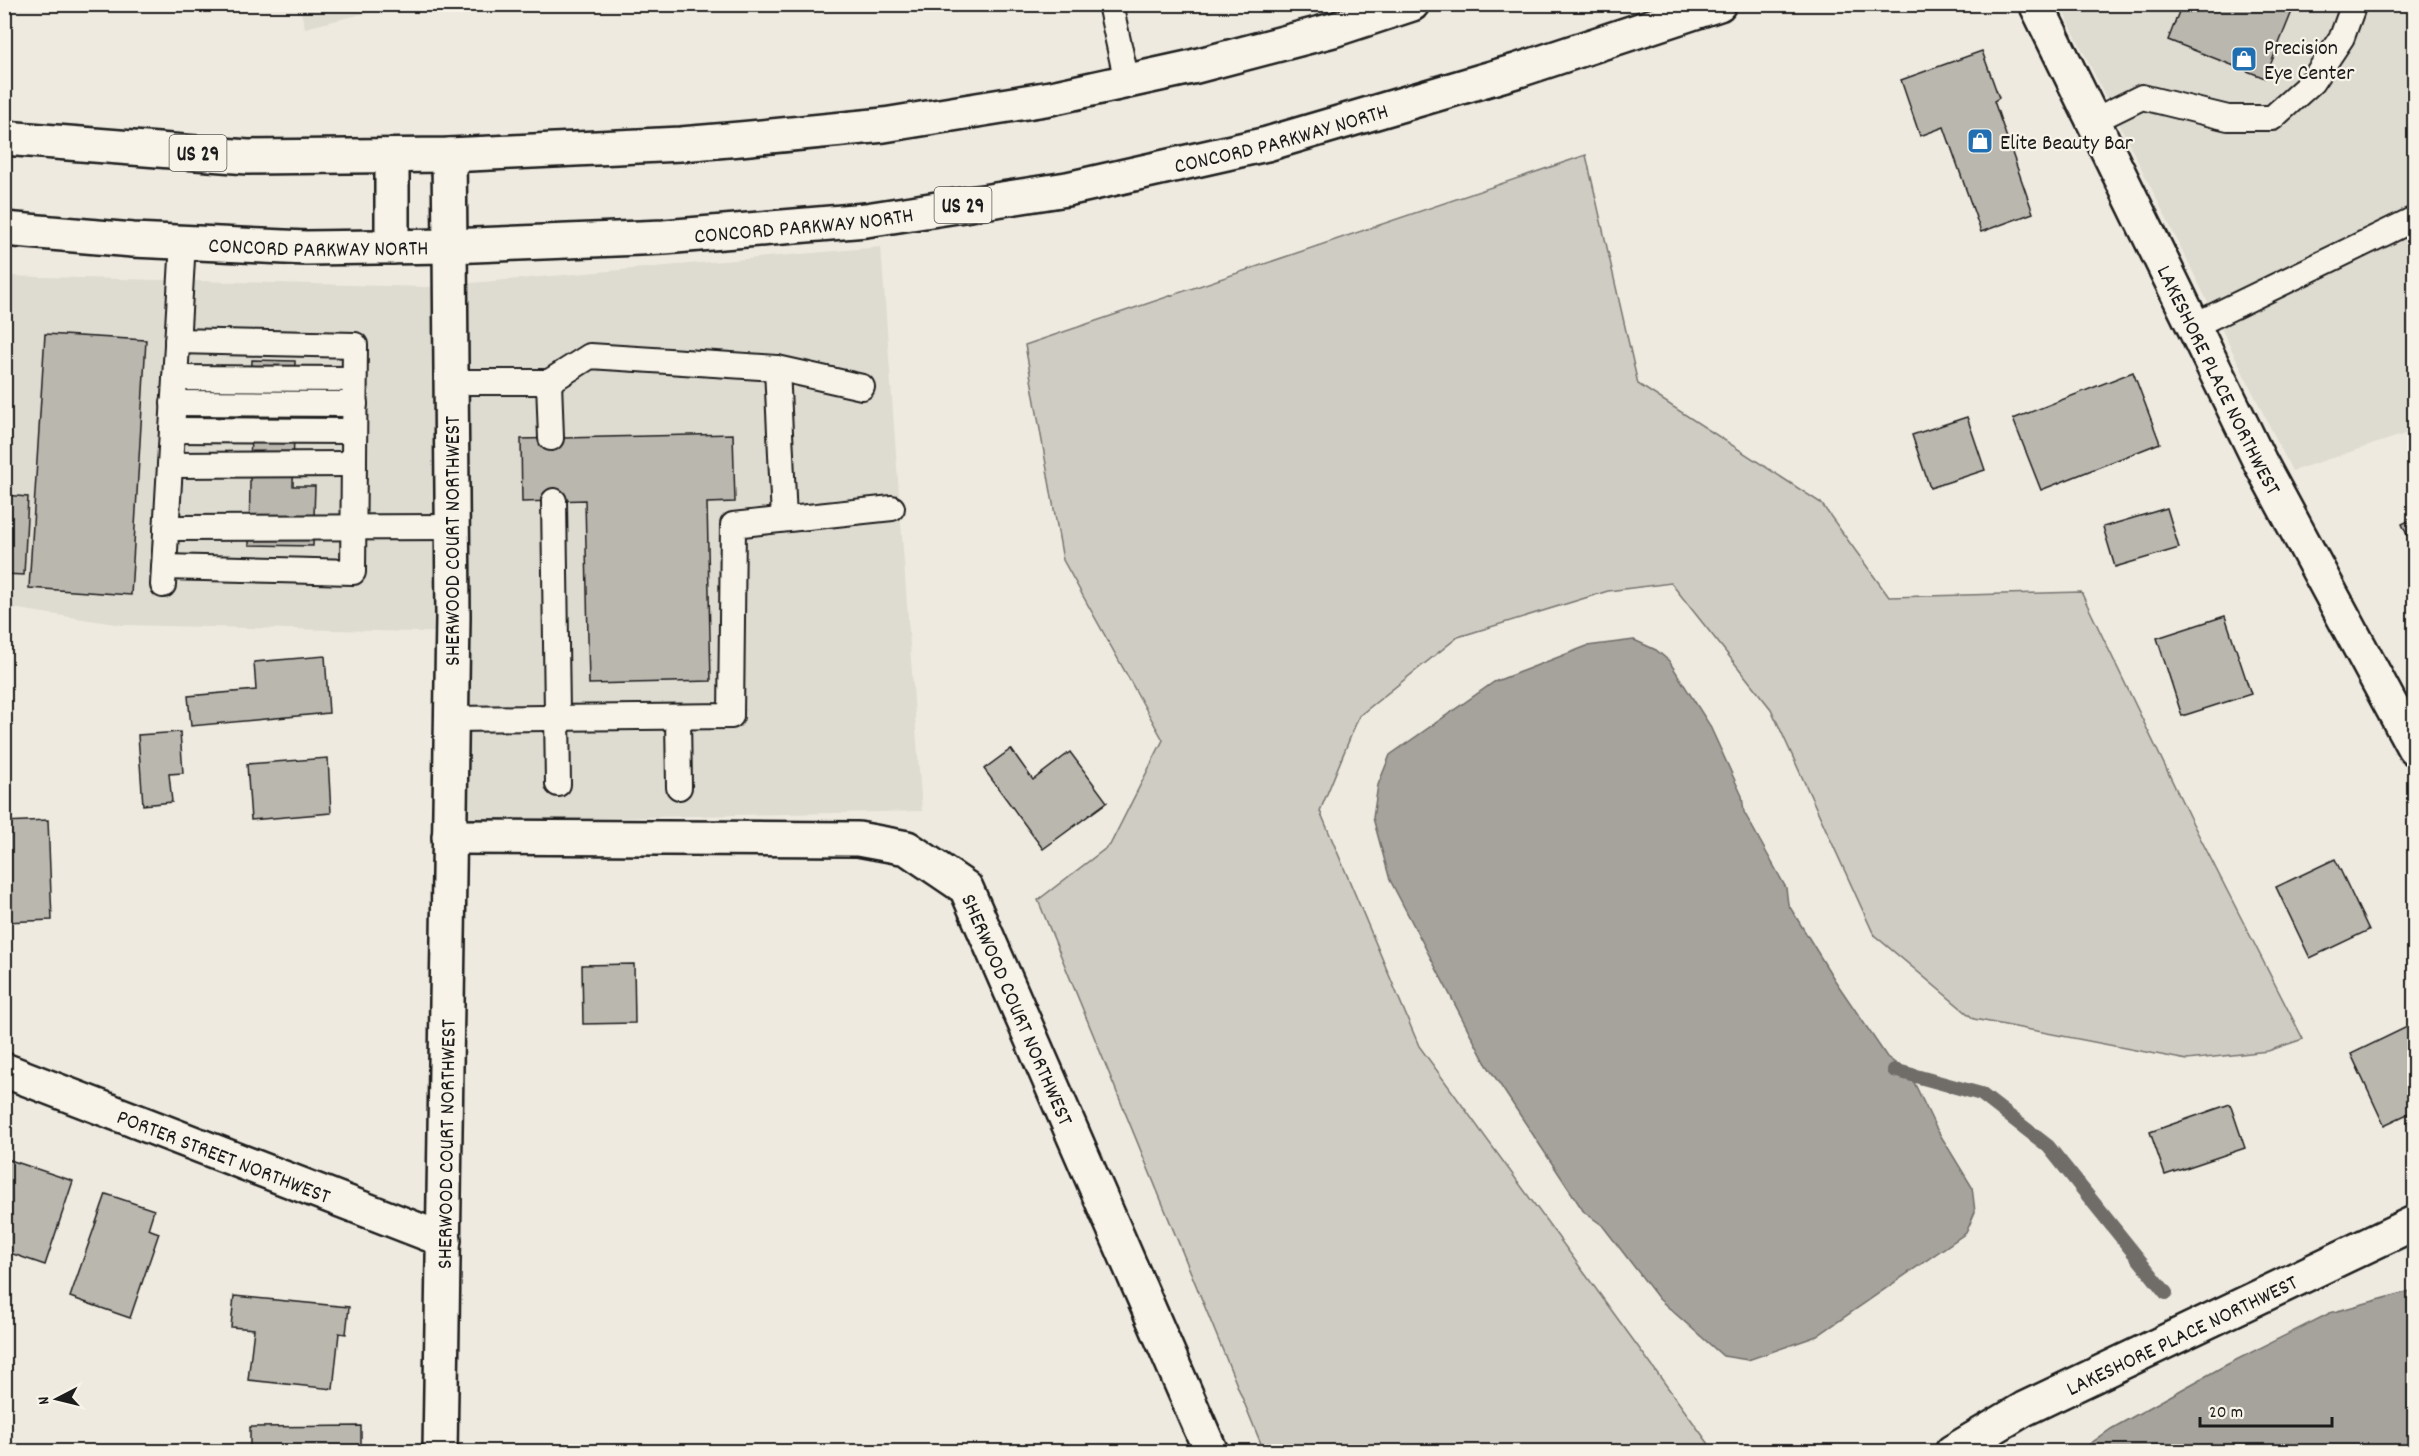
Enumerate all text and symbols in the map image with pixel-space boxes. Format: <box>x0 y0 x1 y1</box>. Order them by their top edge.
place label: Precision Eye Center <box>2264 34 2355 90</box>
shop icon: Precision Eye Center <box>2229 44 2259 74</box>
street label: CONCORD PARKWAY NORTH <box>1172 97 1392 183</box>
shop icon: Elite Beauty Bar <box>1965 126 1995 156</box>
place label: Elite Beauty Bar <box>2000 129 2134 160</box>
road number: US 29 <box>170 135 226 171</box>
road number: US 29 <box>934 187 992 223</box>
street label: CONCORD PARKWAY NORTH <box>693 201 916 253</box>
street label: CONCORD PARKWAY NORTH <box>208 232 429 267</box>
street label: LAKESHORE PLACE NORTHWEST <box>2147 261 2287 502</box>
street label: SHERWOOD COURT NORTHWEST <box>439 416 470 666</box>
street label: SHERWOOD COURT NORTHWEST <box>951 889 1079 1131</box>
street label: SHERWOOD COURT NORTHWEST <box>431 1019 466 1269</box>
street label: PORTER STREET NORTHWEST <box>112 1103 334 1214</box>
street label: LAKESHORE PLACE NORTHWEST <box>2062 1269 2304 1406</box>
north arrow <box>27 1369 87 1429</box>
scale bar <box>2200 1390 2332 1428</box>
text: N <box>33 1395 56 1406</box>
text: 20 m <box>2209 1401 2243 1426</box>

